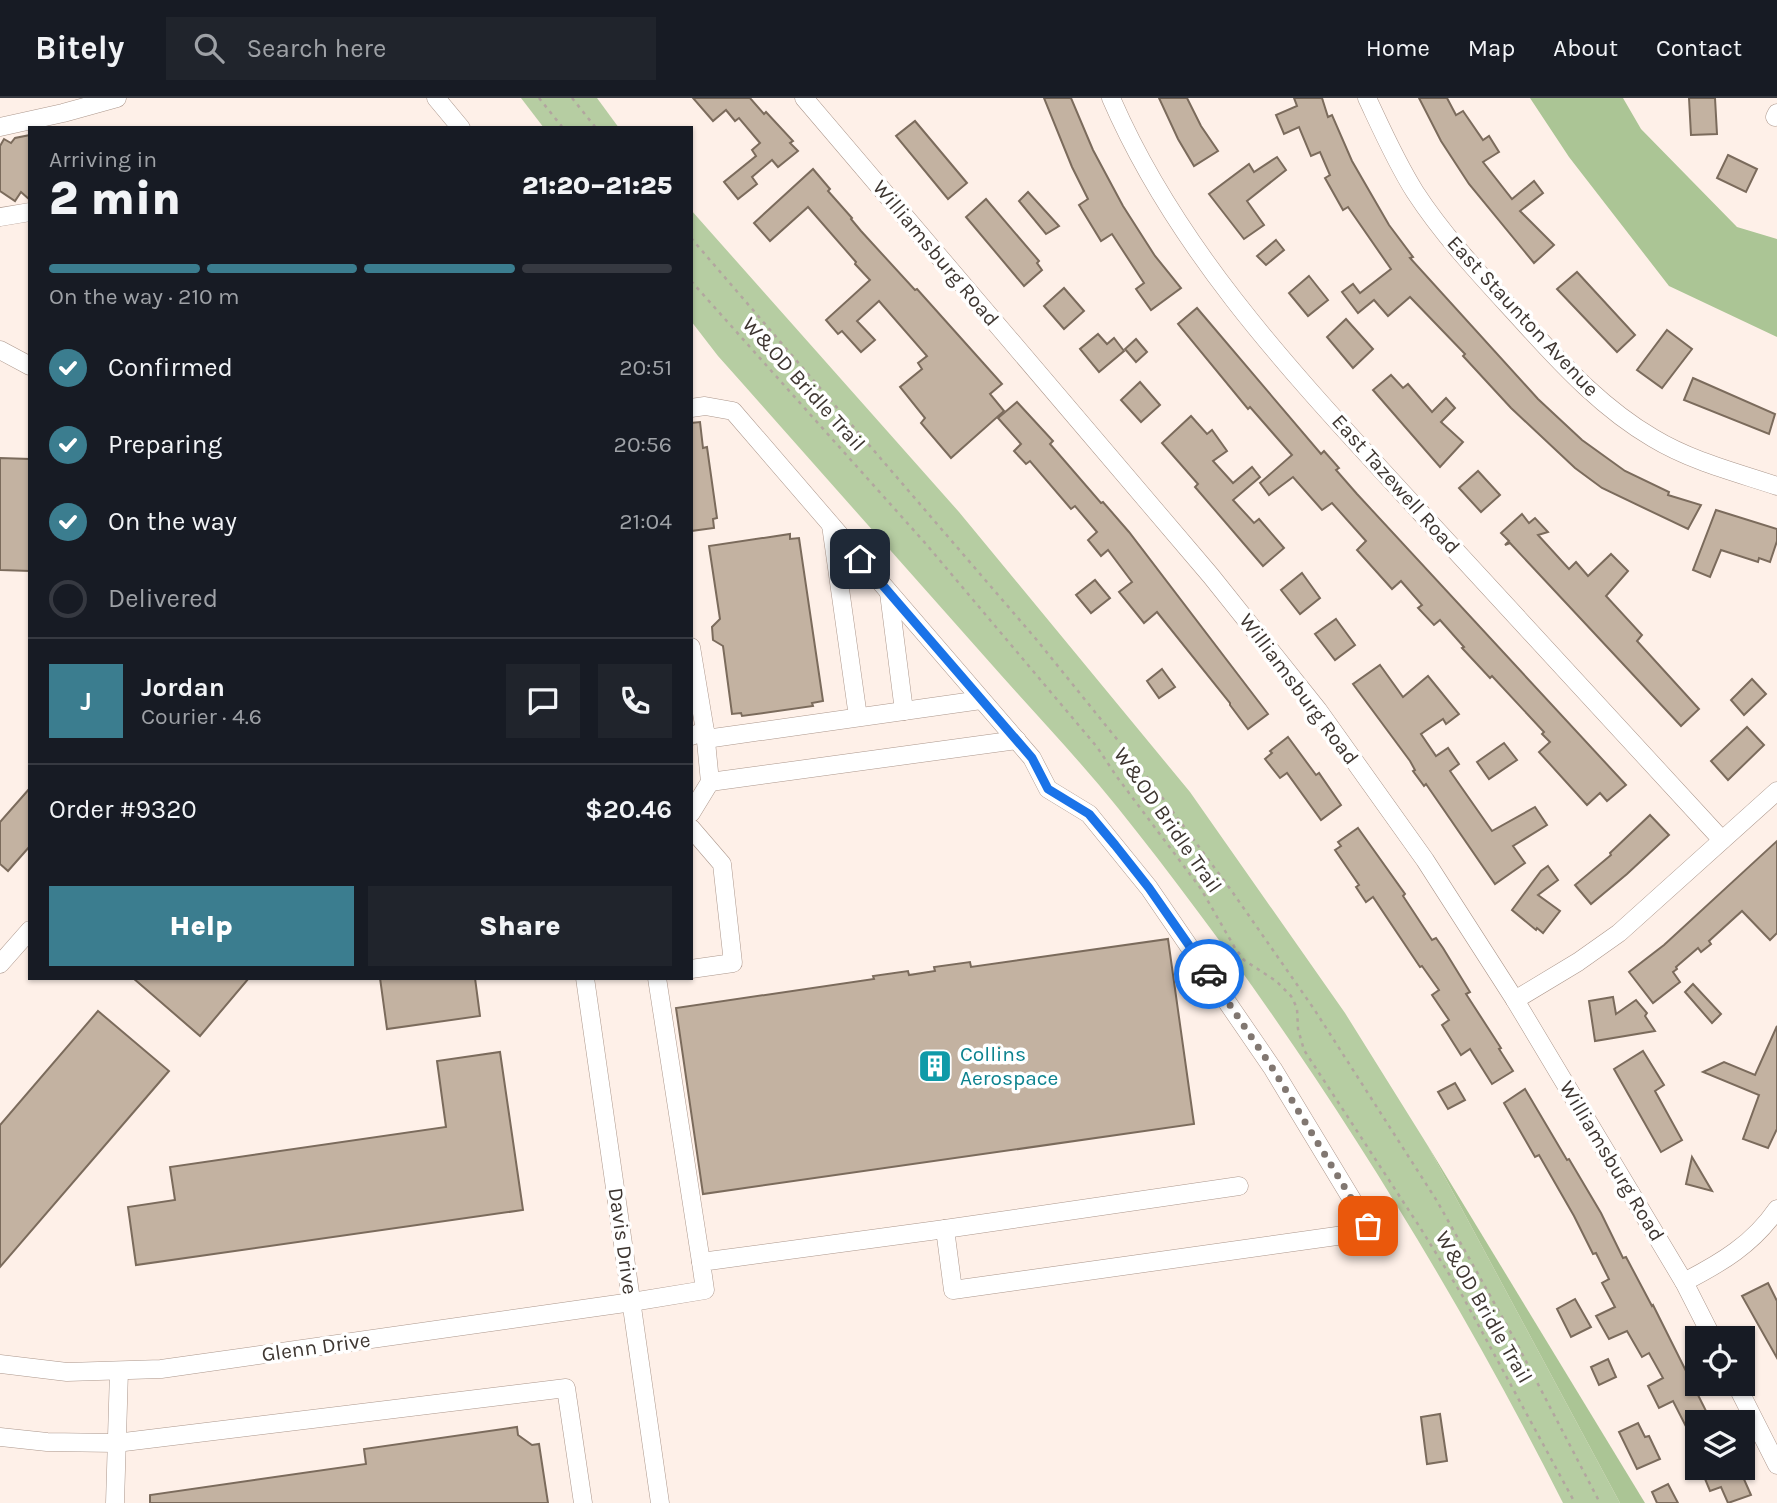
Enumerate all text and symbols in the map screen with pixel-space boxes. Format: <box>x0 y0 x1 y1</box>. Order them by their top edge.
search box <box>166 17 656 80</box>
text: Bitely <box>35 29 124 67</box>
icon: search <box>190 29 228 67</box>
text: Search here <box>246 33 386 64</box>
text: Home <box>1366 34 1430 62</box>
text: Map <box>1468 34 1515 62</box>
text: About <box>1553 34 1618 62</box>
text: Contact <box>1656 34 1742 62</box>
text: Arriving in <box>49 146 157 173</box>
text: 21:20–21:25 <box>522 170 672 201</box>
text: 2 min <box>49 172 181 226</box>
street label: Williamsburg Road <box>868 175 1004 331</box>
street label: East Staunton Avenue <box>1442 231 1604 401</box>
text: On the way · 210 m <box>49 283 240 310</box>
street label: W&OD Bridle Trail <box>738 312 870 456</box>
icon: check <box>49 349 87 387</box>
text: Confirmed <box>108 352 233 383</box>
text: 20:51 <box>619 354 672 381</box>
street label: East Tazewell Road <box>1327 409 1465 559</box>
icon: check <box>49 426 87 464</box>
text: Preparing <box>108 429 222 460</box>
text: 20:56 <box>614 431 672 458</box>
icon: check <box>49 503 87 541</box>
text: On the way <box>108 506 237 537</box>
text: 21:04 <box>619 508 672 535</box>
pin <box>830 529 890 589</box>
icon: home <box>841 540 879 578</box>
text: Delivered <box>108 583 218 614</box>
street label: Williamsburg Road <box>1234 609 1364 769</box>
button: chat <box>506 664 580 738</box>
button: phone <box>598 664 672 738</box>
text: Jordan <box>141 672 225 703</box>
text: J <box>80 686 92 717</box>
text: Courier · 4.6 <box>141 703 262 730</box>
street label: W&OD Bridle Trail <box>1109 743 1227 897</box>
text: Order #9320 <box>49 794 197 825</box>
text: $20.46 <box>585 794 672 825</box>
button: Help <box>49 886 354 966</box>
button: Share <box>368 886 672 966</box>
courier <box>1174 939 1244 1009</box>
icon: car <box>1190 955 1228 993</box>
place label: Collins Aerospace <box>960 1042 1058 1090</box>
building icon: Collins Aerospace <box>916 1047 954 1085</box>
street label: Williamsburg Road <box>1555 1076 1669 1246</box>
street label: Davis Drive <box>604 1186 642 1296</box>
pin <box>1338 1196 1398 1256</box>
icon: bag <box>1349 1207 1387 1245</box>
street label: W&OD Bridle Trail <box>1431 1227 1537 1387</box>
map controls <box>1685 1326 1755 1480</box>
button: locate <box>1685 1326 1755 1396</box>
street label: Glenn Drive <box>260 1327 372 1367</box>
button: layers <box>1685 1410 1755 1480</box>

